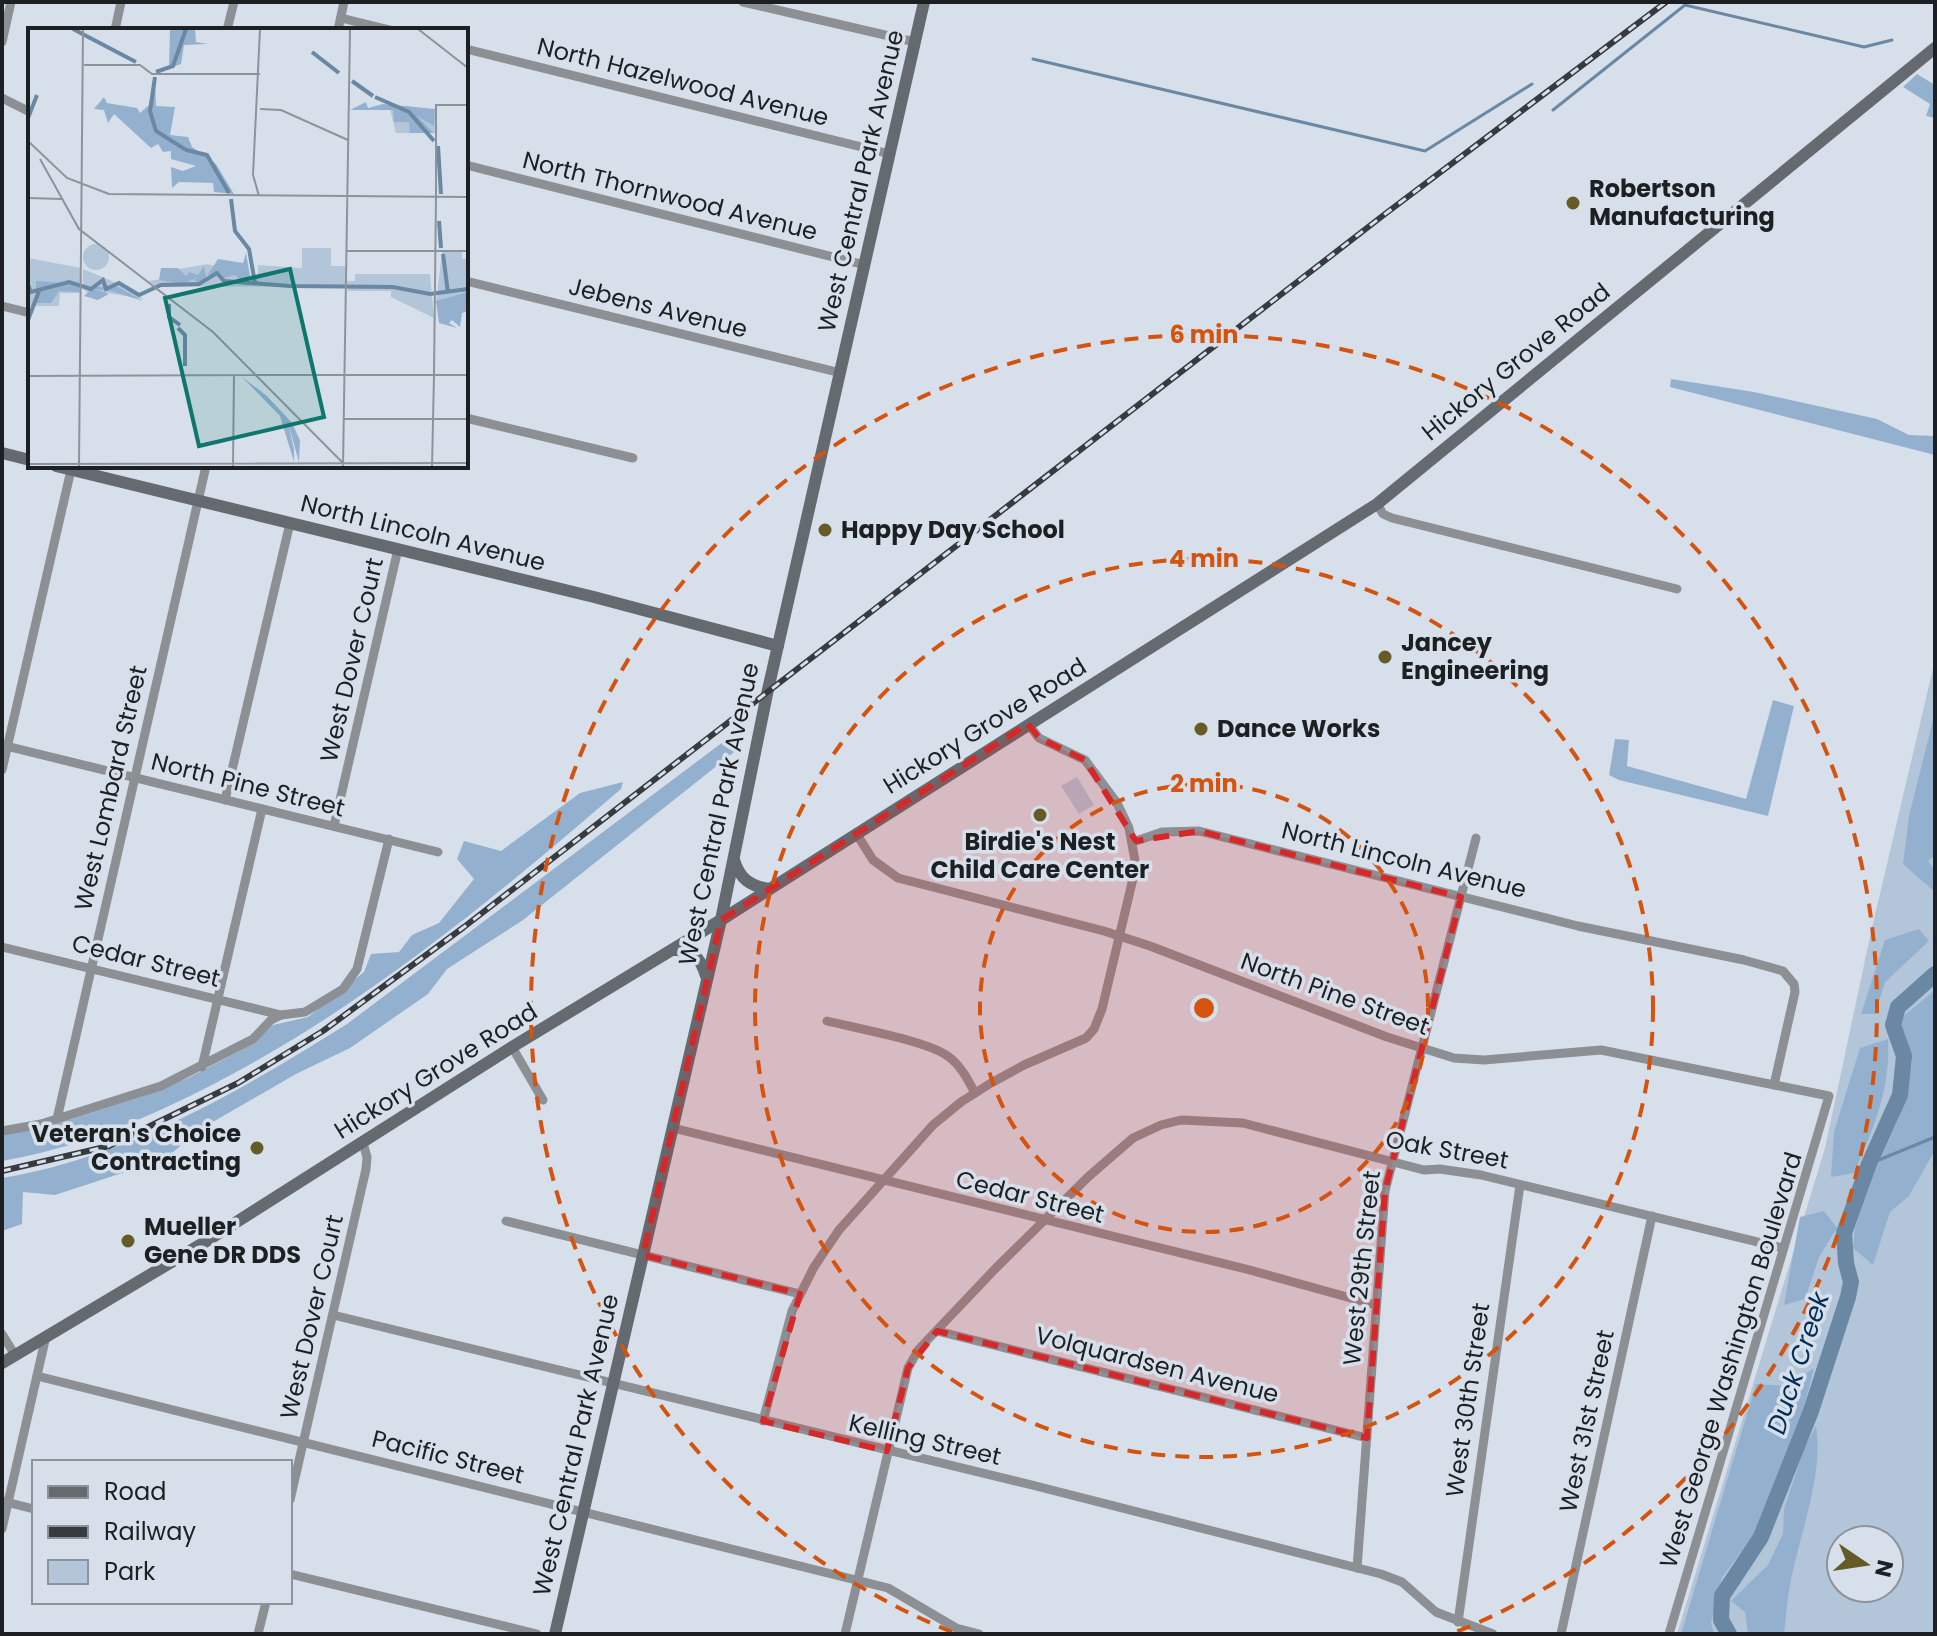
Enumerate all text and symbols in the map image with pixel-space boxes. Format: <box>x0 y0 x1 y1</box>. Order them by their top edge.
street label: West Central Park Avenue <box>810 27 911 335</box>
inset map <box>28 28 468 468</box>
street label: North Hazelwood Avenue <box>534 29 832 134</box>
street label: North Thornwood Avenue <box>519 143 821 248</box>
place label: Robertson Manufacturing <box>1589 172 1775 233</box>
marker: Robertson Manufacturing <box>1564 194 1582 212</box>
street label: Jebens Avenue <box>565 269 751 346</box>
street label: Hickory Grove Road <box>1414 275 1617 448</box>
text: 6 min <box>1169 318 1239 351</box>
street label: North Lincoln Avenue <box>297 486 549 579</box>
place label: Happy Day School <box>841 513 1065 546</box>
marker: Happy Day School <box>816 521 834 539</box>
text: 4 min <box>1169 542 1239 575</box>
street label: West Dover Court <box>312 554 391 765</box>
place label: Jancey Engineering <box>1401 626 1549 687</box>
marker: Jancey Engineering <box>1376 648 1394 666</box>
street label: Hickory Grove Road <box>877 650 1093 802</box>
street label: West Central Park Avenue <box>670 659 767 968</box>
street label: West Lombard Street <box>66 662 155 914</box>
place label: Dance Works <box>1217 712 1380 745</box>
marker: Dance Works <box>1192 720 1210 738</box>
street label: North Pine Street <box>148 745 348 825</box>
text: 2 min <box>1170 767 1238 800</box>
marker: Birdie's Nest Child Care Center <box>1031 806 1049 824</box>
street label: North Lincoln Avenue <box>1278 813 1530 906</box>
place label: Birdie's Nest Child Care Center <box>931 825 1149 886</box>
street label: Cedar Street <box>69 926 224 995</box>
street label: North Pine Street <box>1236 944 1434 1043</box>
centre of rings <box>1190 994 1218 1022</box>
street label: Hickory Grove Road <box>328 995 544 1147</box>
place label: Veteran's Choice Contracting <box>32 1117 241 1178</box>
street label: Oak Street <box>1383 1122 1511 1177</box>
marker: Veteran's Choice Contracting <box>248 1139 266 1157</box>
street label: West George Washington Boulevard <box>1651 1148 1810 1572</box>
street label: Cedar Street <box>953 1162 1108 1231</box>
street label: West 29th Street <box>1335 1169 1388 1367</box>
place label: Mueller Gene DR DDS <box>144 1210 301 1271</box>
street label: West Dover Court <box>272 1211 351 1422</box>
marker: Mueller Gene DR DDS <box>119 1232 137 1250</box>
water label: Duck Creek <box>1758 1286 1838 1439</box>
street label: West Central Park Avenue <box>525 1291 626 1599</box>
street label: West 30th Street <box>1438 1301 1497 1499</box>
street label: Volquardsen Avenue <box>1032 1318 1282 1411</box>
street label: West 31st Street <box>1551 1327 1622 1515</box>
street label: Kelling Street <box>846 1406 1004 1473</box>
street label: Pacific Street <box>369 1422 528 1491</box>
legend <box>32 1460 292 1604</box>
text: Road <box>104 1475 166 1508</box>
text: Railway <box>104 1515 197 1548</box>
north arrow <box>1825 1524 1905 1604</box>
text: Park <box>104 1555 156 1588</box>
text: N <box>1867 1557 1901 1580</box>

